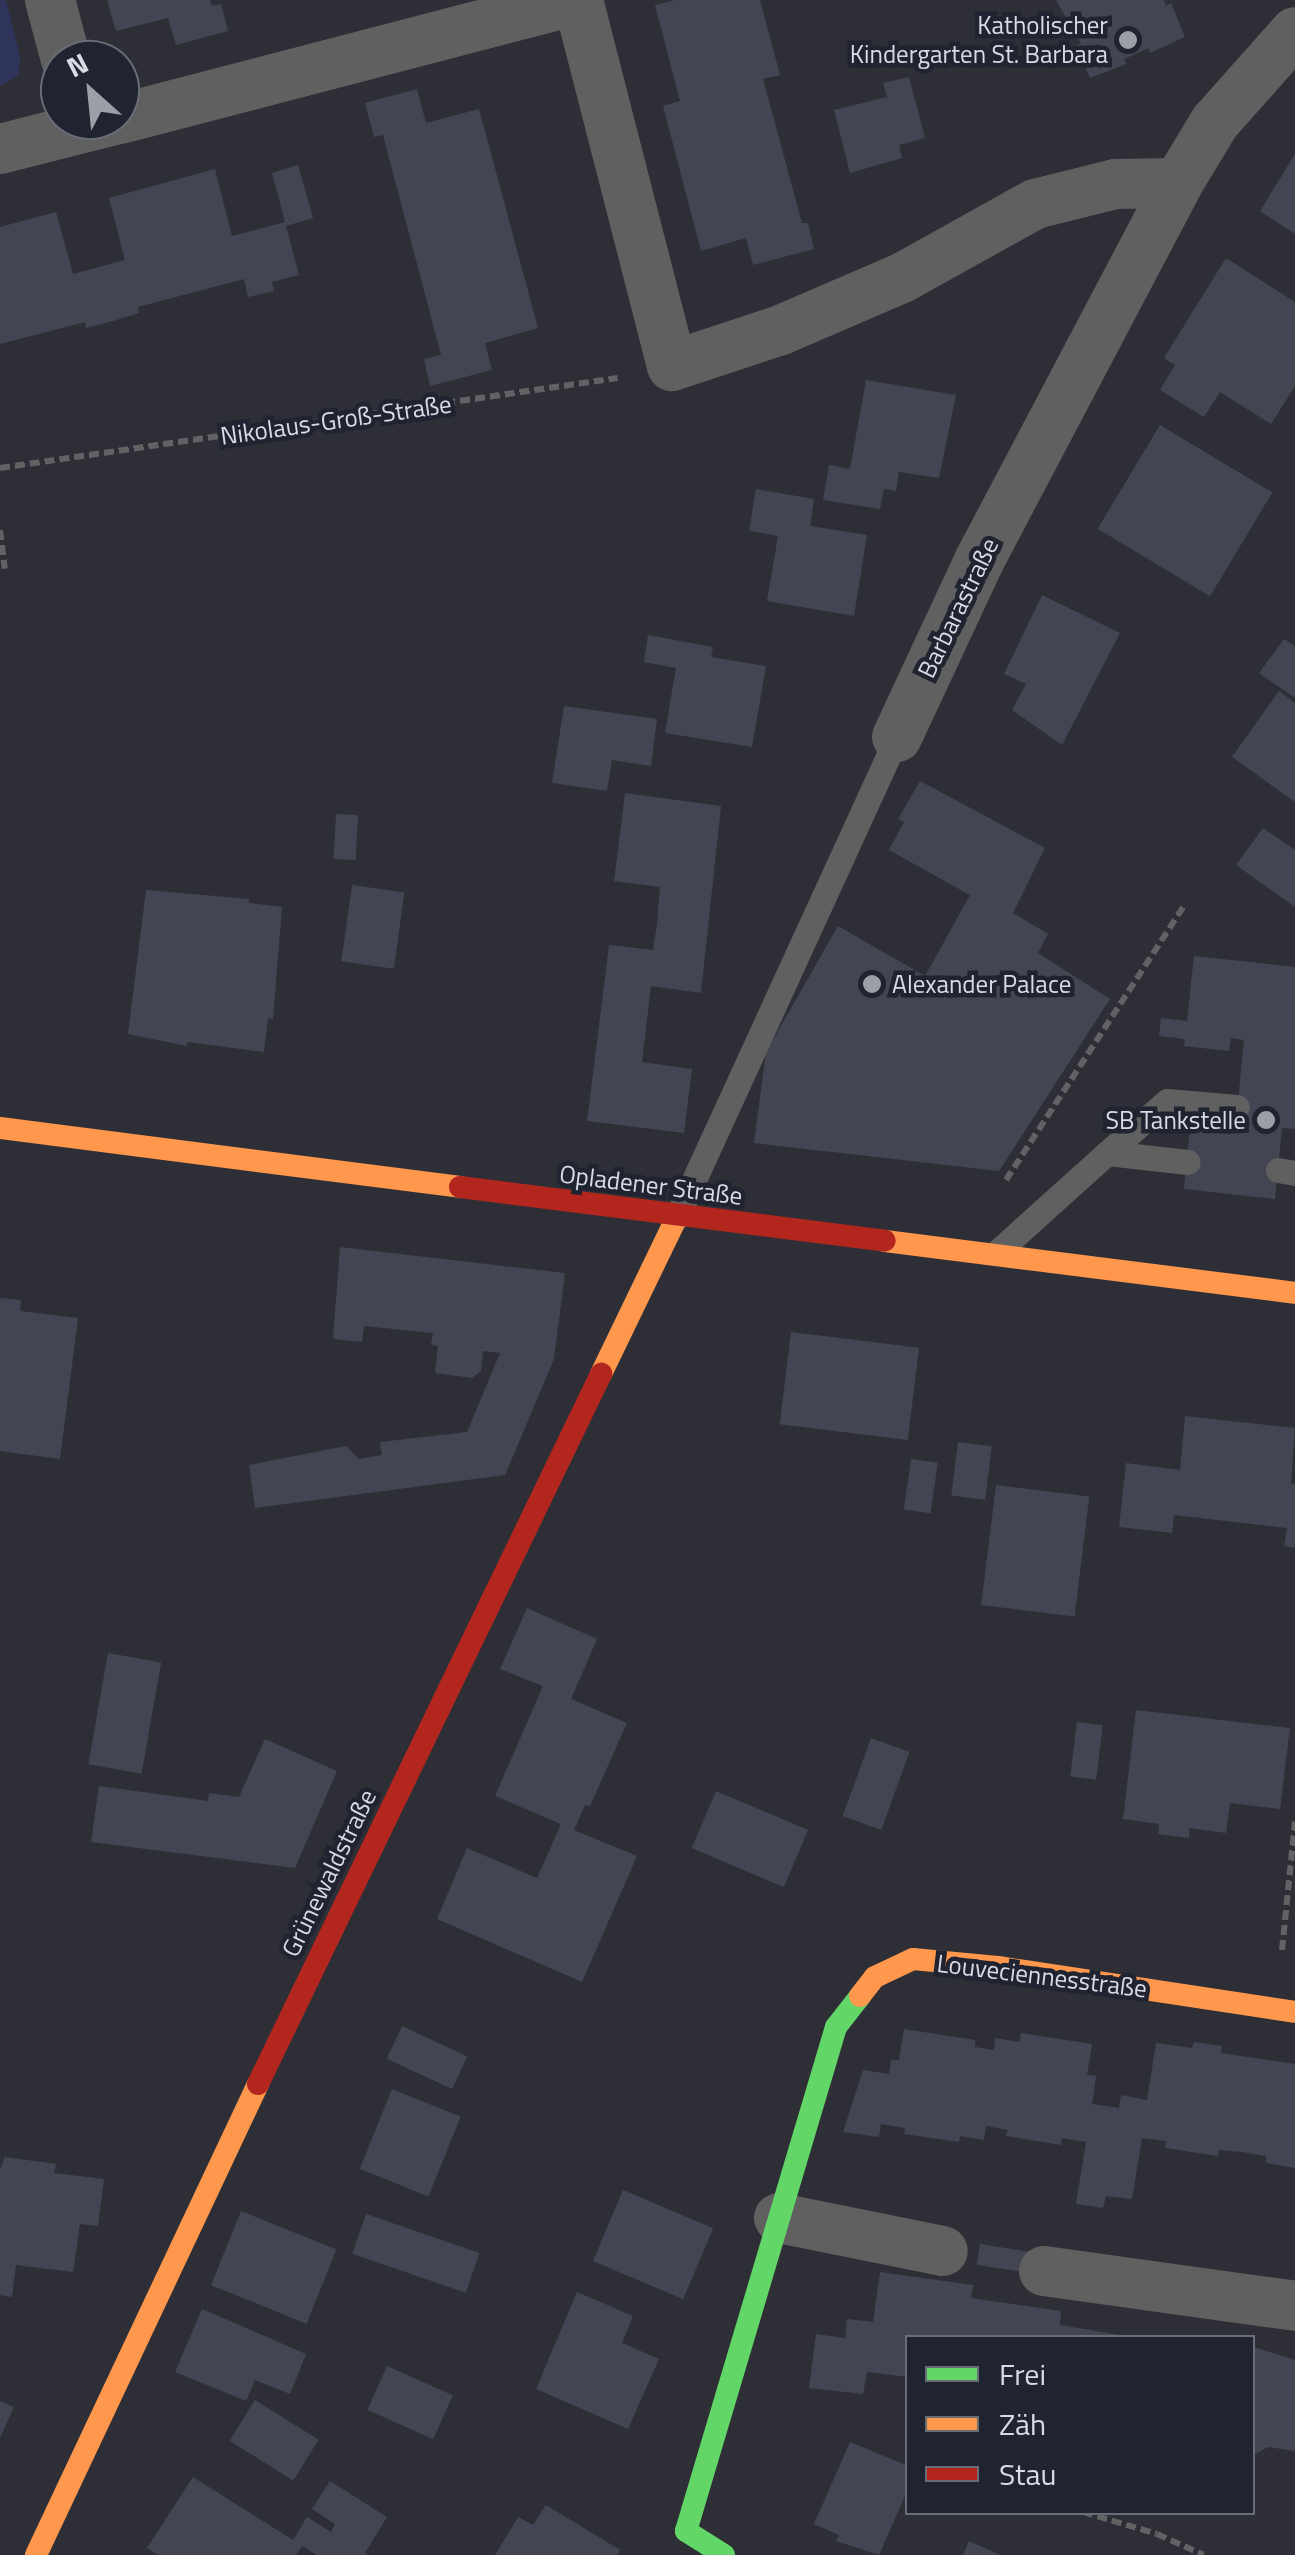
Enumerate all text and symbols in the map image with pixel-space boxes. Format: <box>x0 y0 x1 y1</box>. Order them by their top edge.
place label: Katholischer Kindergarten St. Barbara <box>850 11 1108 70</box>
marker: Katholischer Kindergarten St. Barbara <box>1117 29 1139 51</box>
north arrow <box>40 40 140 140</box>
text: N <box>59 41 95 88</box>
street label: Nikolaus-Groß-Straße <box>219 389 453 451</box>
street label: Barbarastraße <box>911 533 1005 683</box>
place label: Alexander Palace <box>892 969 1071 999</box>
marker: Alexander Palace <box>861 973 883 995</box>
place label: SB Tankstelle <box>1106 1105 1246 1135</box>
marker: SB Tankstelle <box>1255 1109 1277 1131</box>
street label: Opladener Straße <box>558 1159 744 1211</box>
street label: Grünewaldstraße <box>276 1785 382 1961</box>
street label: Louveciennesstraße <box>935 1948 1149 2004</box>
legend <box>905 2335 1255 2515</box>
text: Frei <box>999 2351 1046 2397</box>
text: Zäh <box>999 2401 1046 2447</box>
text: Stau <box>999 2451 1056 2497</box>

